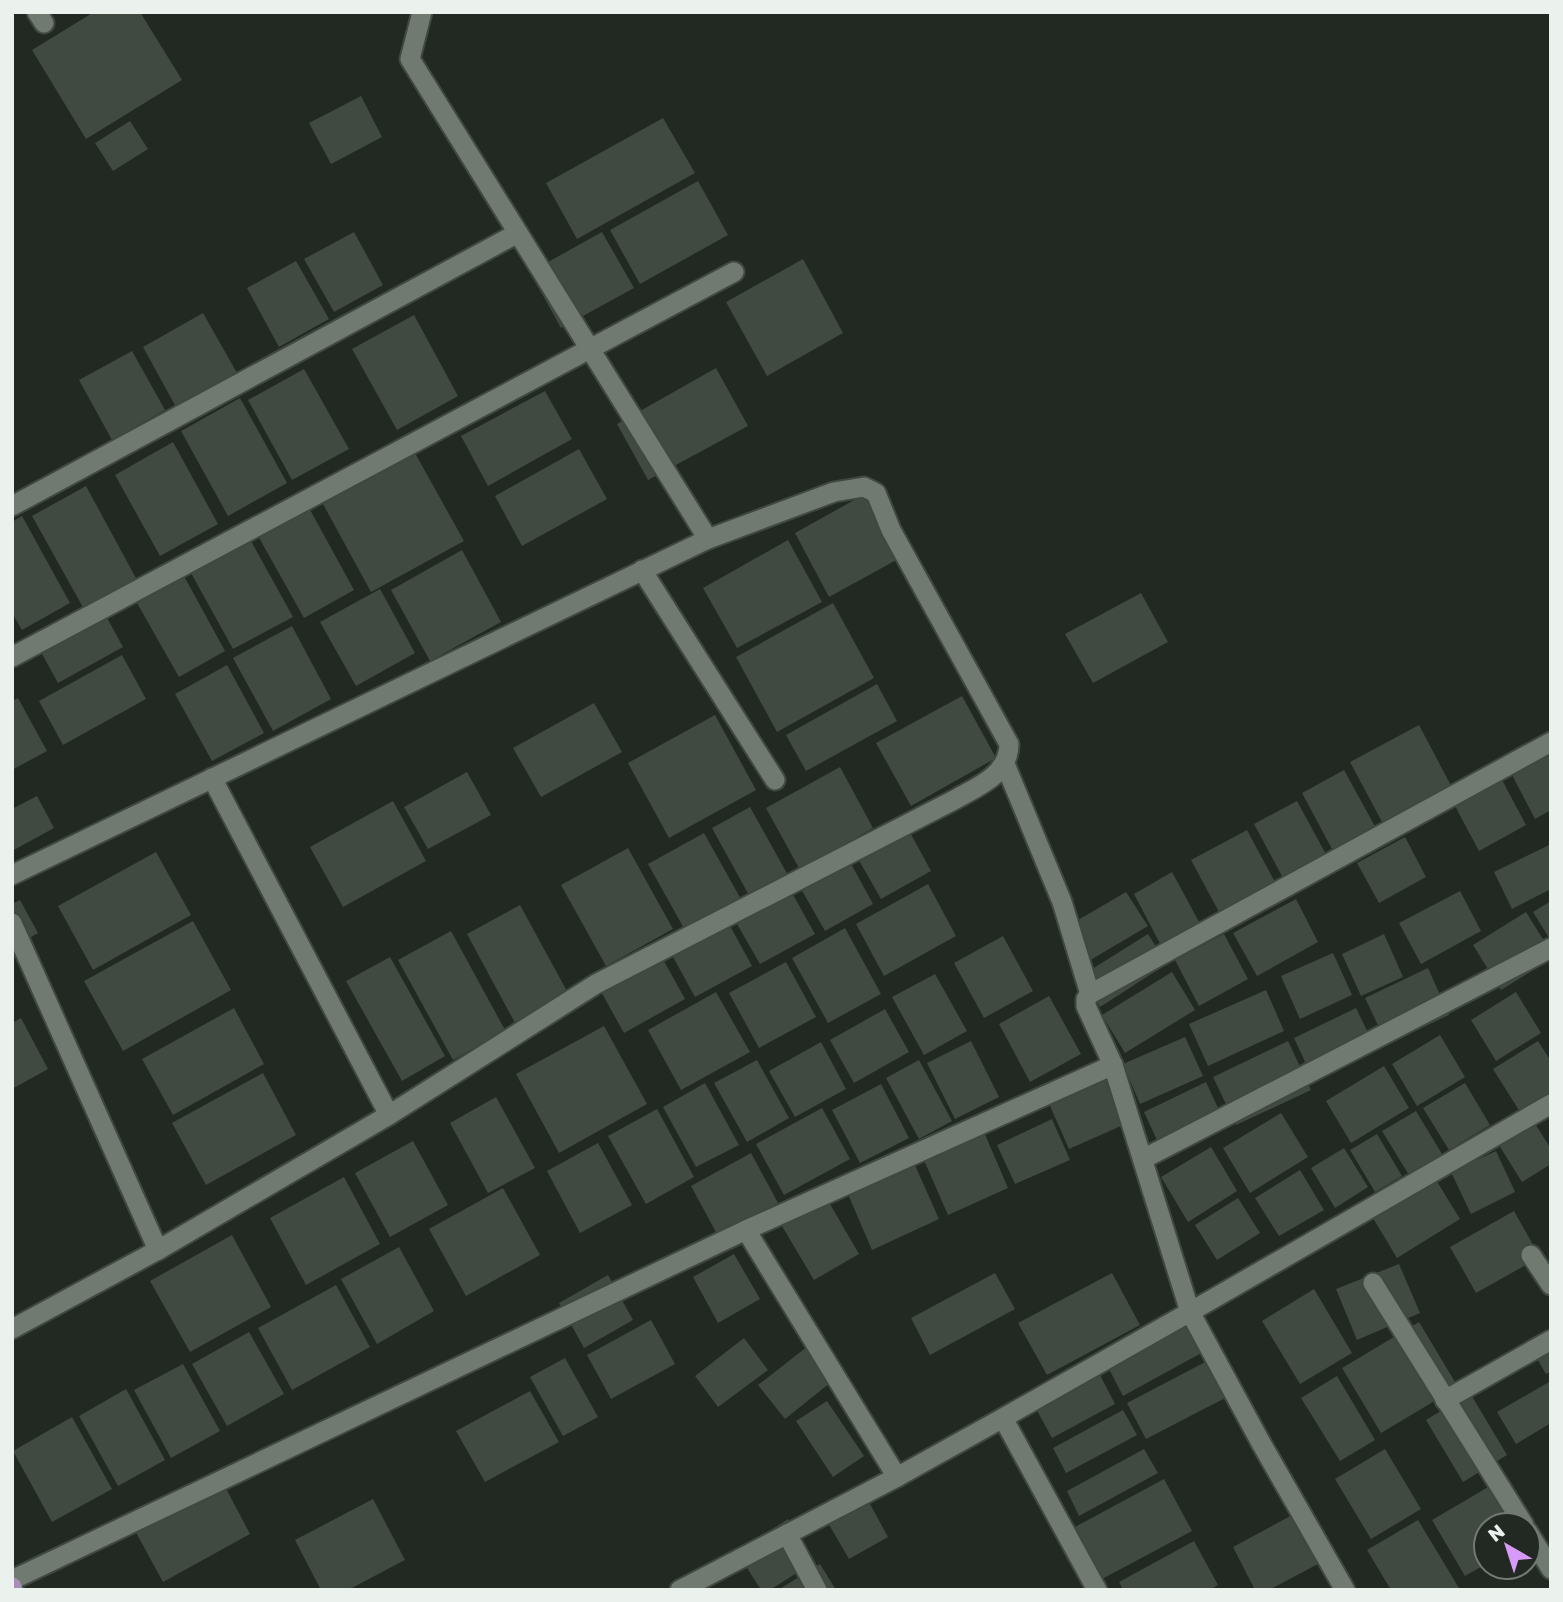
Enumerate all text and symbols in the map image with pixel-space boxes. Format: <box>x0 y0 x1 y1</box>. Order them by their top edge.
north arrow <box>1472 1511 1542 1581</box>
text: N <box>1483 1519 1509 1546</box>

